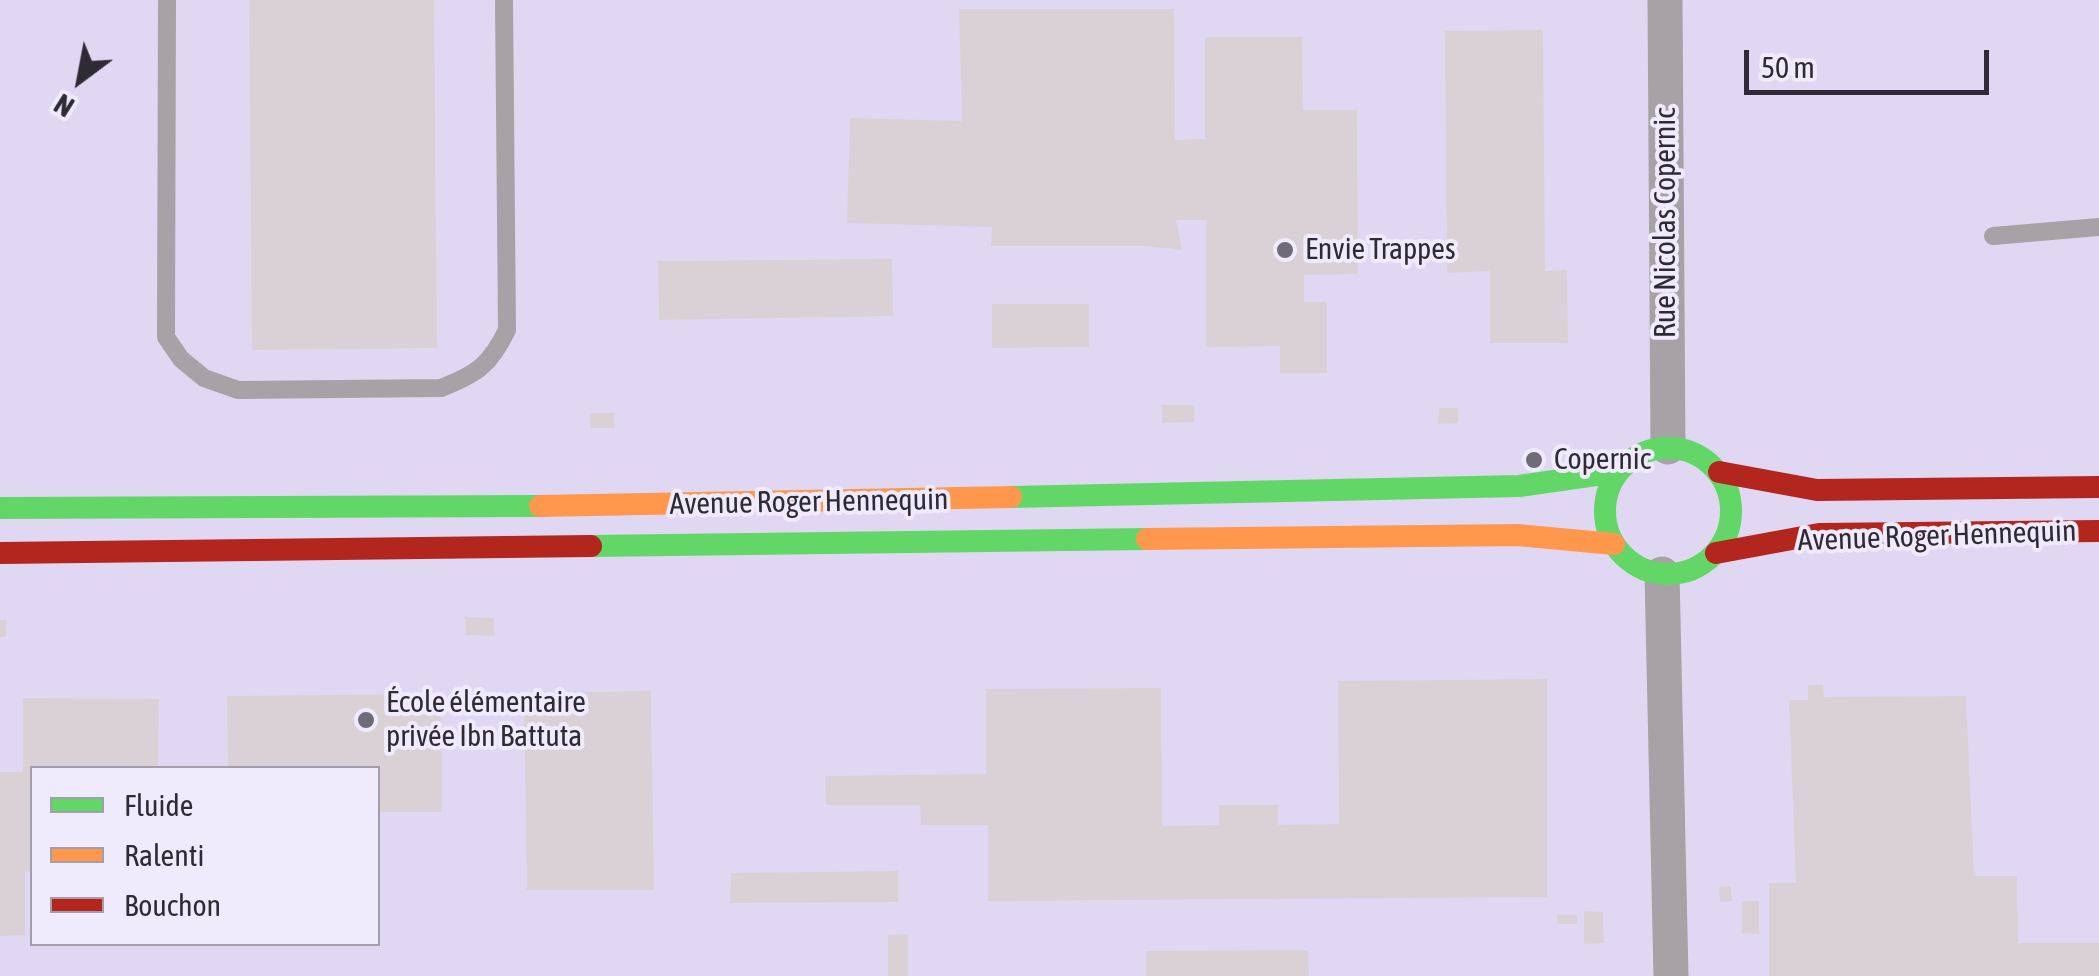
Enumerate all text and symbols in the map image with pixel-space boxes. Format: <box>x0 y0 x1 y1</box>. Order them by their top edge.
north arrow <box>30 30 130 130</box>
scale bar <box>1749 30 1994 92</box>
text: 50 m <box>1761 50 1815 84</box>
text: N <box>49 87 80 123</box>
street label: Rue Nicolas Copernic <box>1648 108 1684 338</box>
place label: Envie Trappes <box>1305 232 1456 268</box>
marker: Envie Trappes <box>1274 239 1296 261</box>
place label: Copernic <box>1554 442 1651 478</box>
marker: Copernic <box>1523 449 1545 471</box>
street label: Avenue Roger Hennequin <box>669 482 949 522</box>
street label: Avenue Roger Hennequin <box>1797 513 2077 559</box>
place label: École élémentaire privée Ibn Battuta <box>386 685 586 756</box>
marker: École élémentaire privée Ibn Battuta <box>355 709 377 731</box>
legend <box>30 766 380 946</box>
text: Fluide <box>124 788 193 822</box>
text: Ralenti <box>124 838 204 872</box>
text: Bouchon <box>124 888 221 922</box>

